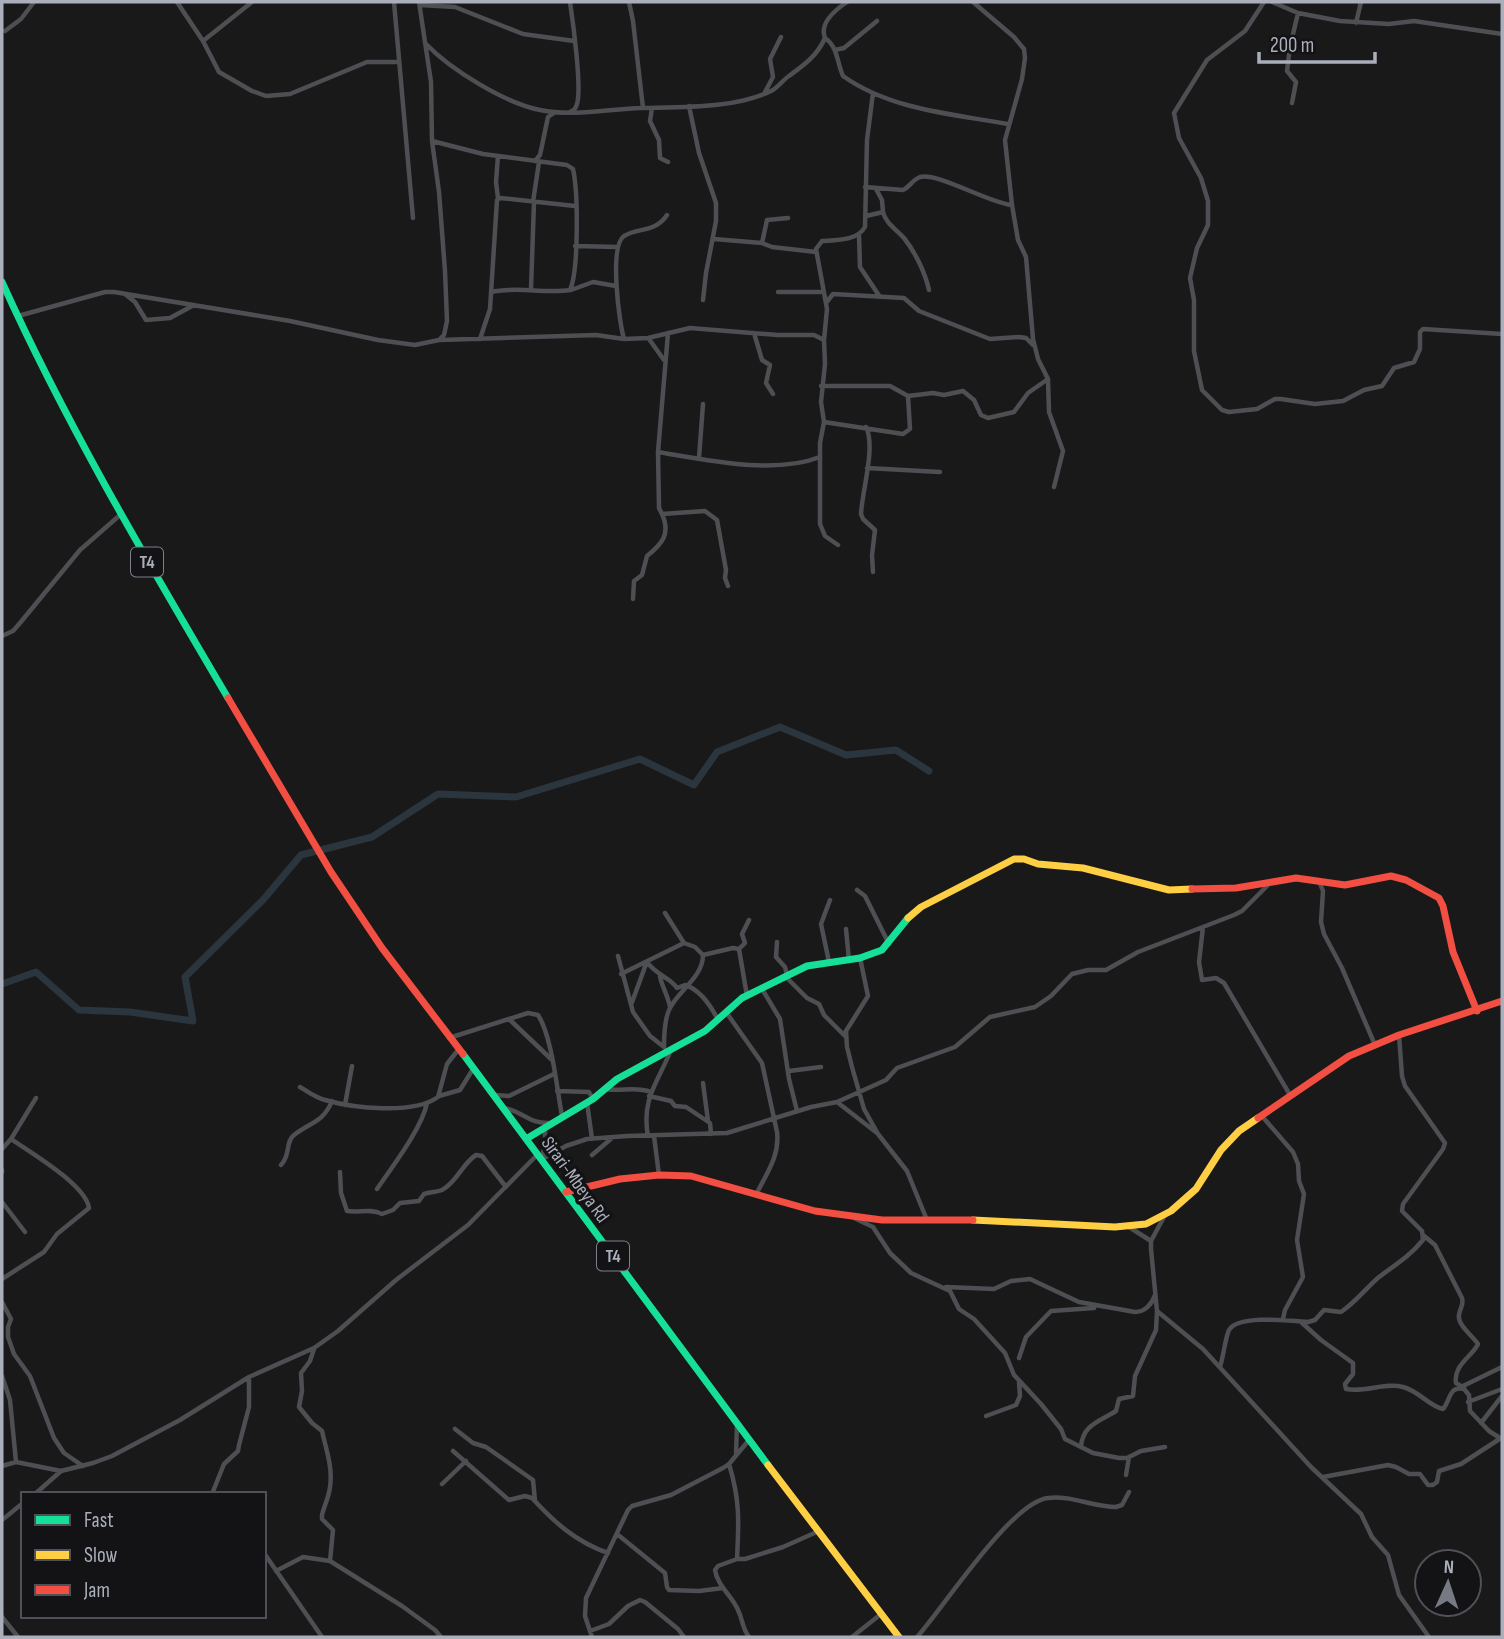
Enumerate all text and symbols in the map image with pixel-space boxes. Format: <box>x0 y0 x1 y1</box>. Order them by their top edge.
scale bar <box>1259 21 1374 65</box>
text: 200 m <box>1270 33 1314 58</box>
road number: T4 <box>131 548 163 576</box>
street label: Sirari-Mbeya Rd <box>536 1132 614 1227</box>
road number: T4 <box>597 1241 629 1270</box>
legend <box>21 1492 266 1618</box>
text: Fast <box>84 1508 114 1533</box>
text: Slow <box>84 1543 118 1568</box>
north arrow <box>1413 1548 1483 1618</box>
text: N <box>1443 1556 1454 1579</box>
text: Jam <box>83 1578 110 1603</box>

